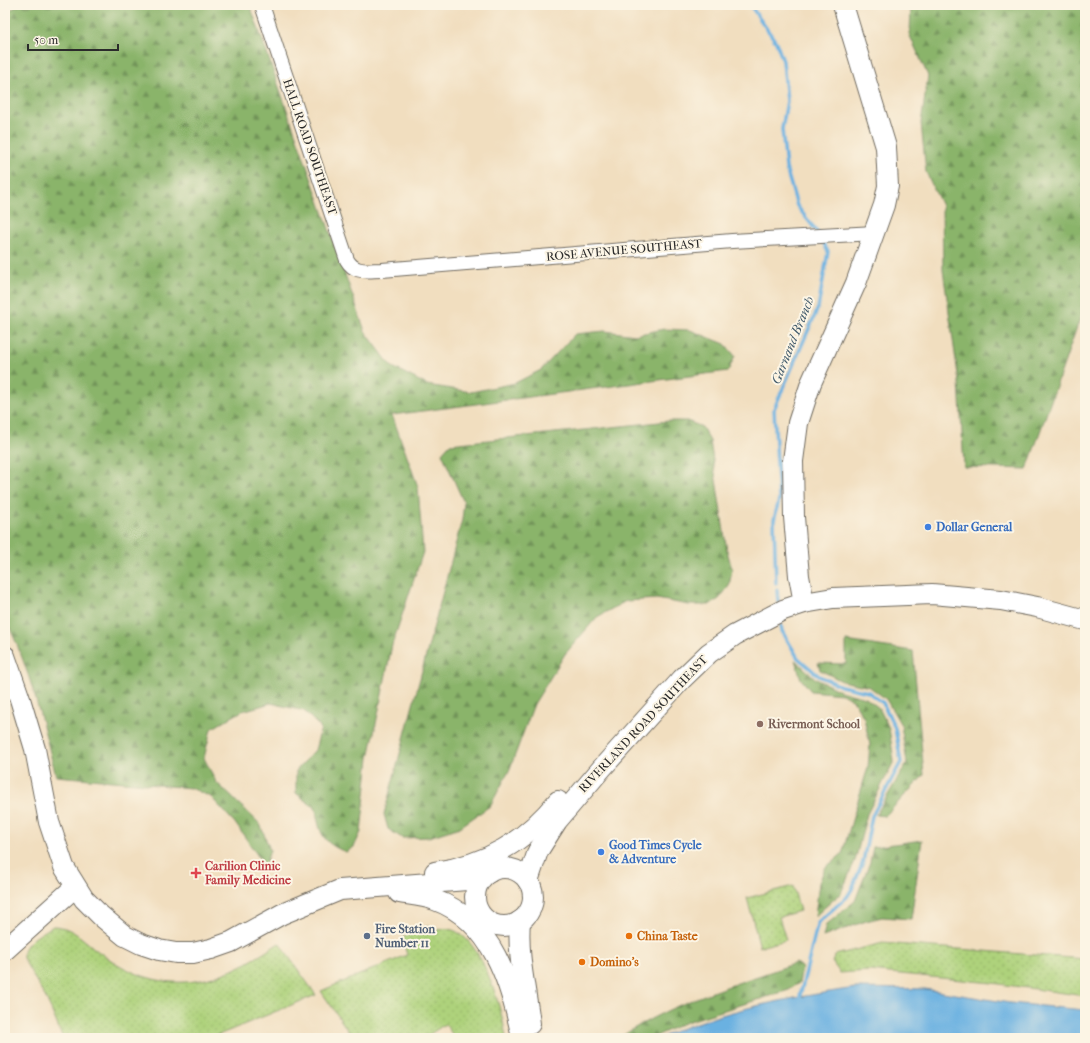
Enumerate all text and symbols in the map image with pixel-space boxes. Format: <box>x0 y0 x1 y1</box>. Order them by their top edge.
scale bar <box>28 26 118 52</box>
text: 50 m <box>34 33 58 47</box>
street label: HALL ROAD SOUTHEAST <box>280 77 340 218</box>
street label: ROSE AVENUE SOUTHEAST <box>546 236 703 264</box>
water label: Garnand Branch <box>768 294 817 386</box>
place label: Dollar General <box>936 520 1013 534</box>
marker: Dollar General <box>923 522 933 532</box>
street label: RIVERLAND ROAD SOUTHEAST <box>576 652 711 795</box>
place label: Rivermont School <box>768 717 861 731</box>
marker: Rivermont School <box>755 719 765 729</box>
place label: Good Times Cycle & Adventure <box>609 838 702 866</box>
marker: Good Times Cycle & Adventure <box>596 847 606 857</box>
place label: Carilion Clinic Family Medicine <box>204 859 291 888</box>
marker: Carilion Clinic Family Medicine <box>190 867 202 879</box>
place label: Fire Station Number 11 <box>374 922 436 950</box>
place label: China Taste <box>637 929 698 943</box>
marker: Fire Station Number 11 <box>362 931 372 941</box>
marker: China Taste <box>624 931 634 941</box>
place label: Domino's <box>590 955 639 969</box>
marker: Domino's <box>577 957 587 967</box>

